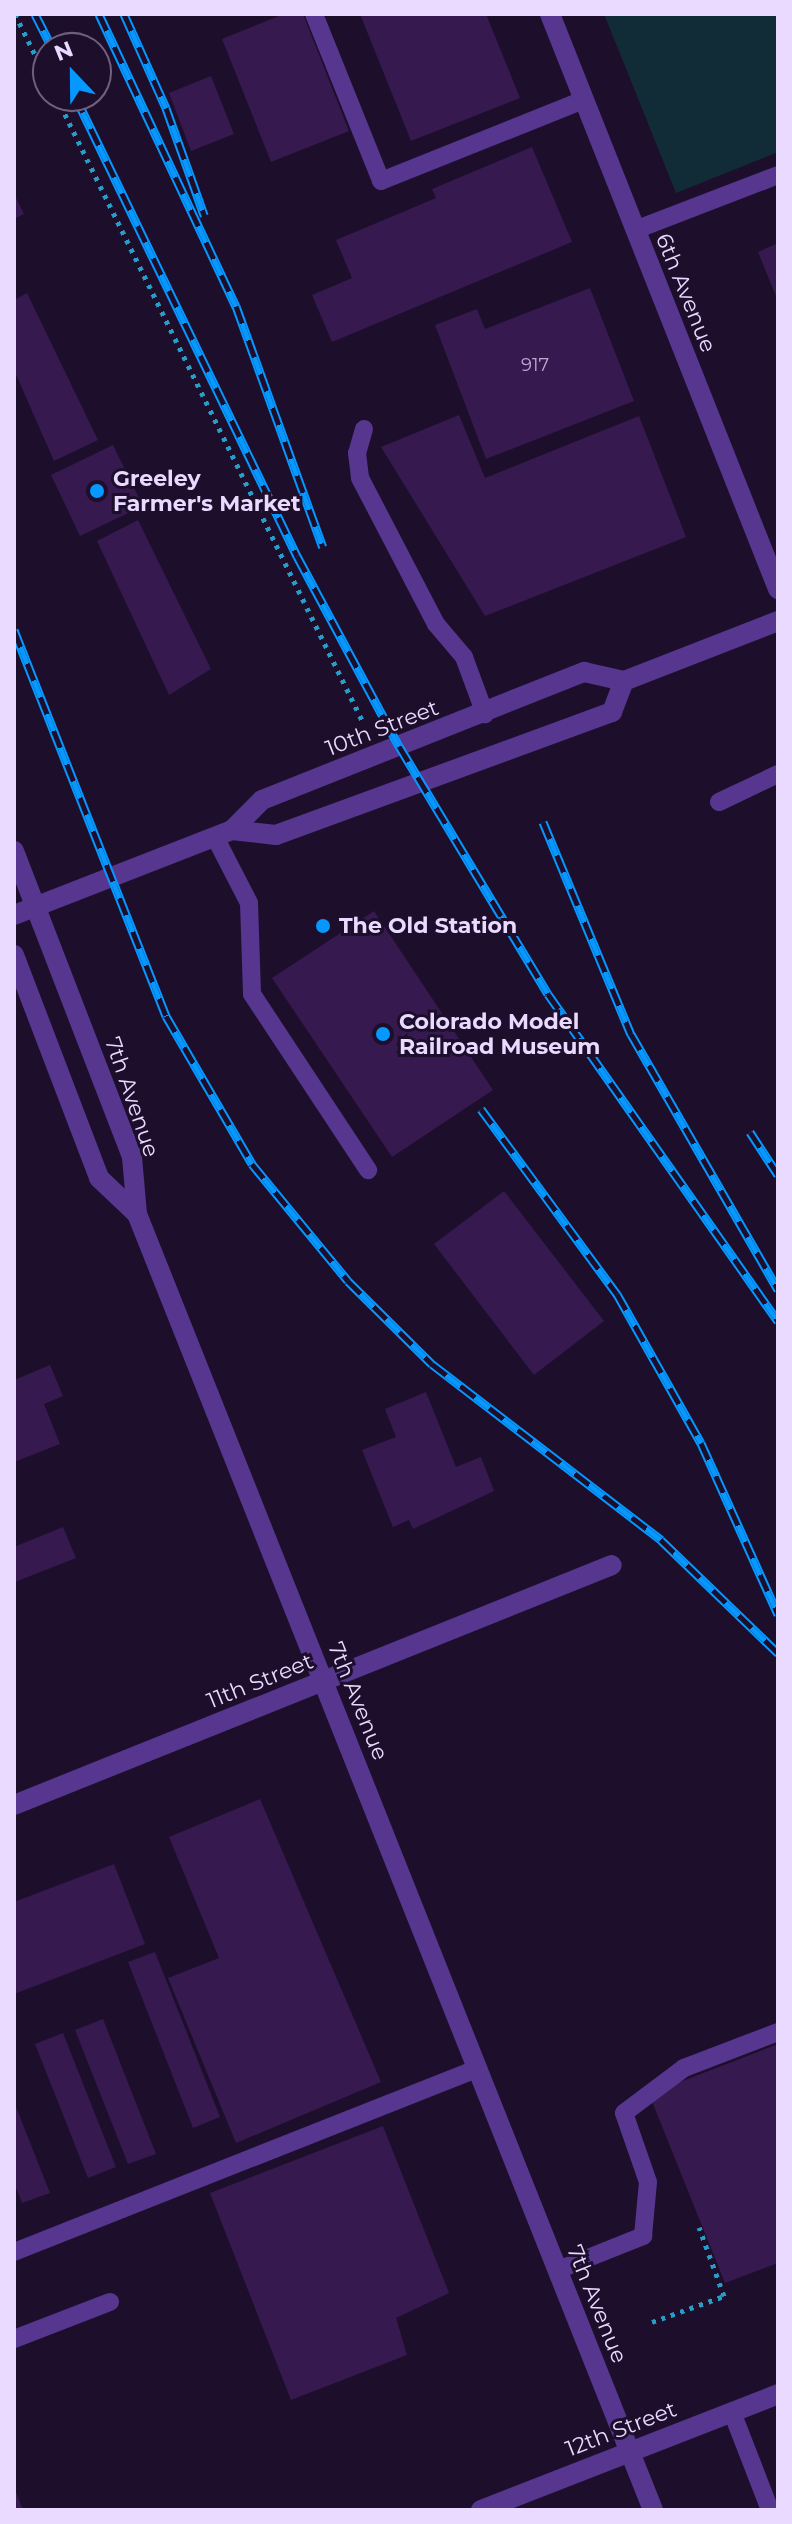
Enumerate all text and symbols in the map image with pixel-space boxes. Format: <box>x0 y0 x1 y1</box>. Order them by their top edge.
north arrow <box>32 32 112 112</box>
text: N <box>50 35 77 67</box>
street label: 6th Avenue <box>650 230 722 356</box>
house number: 917 <box>521 354 549 376</box>
place label: Greeley Farmer's Market <box>113 465 301 516</box>
marker: Greeley Farmer's Market <box>88 482 106 500</box>
street label: 10th Street <box>322 694 442 762</box>
place label: The Old Station <box>339 913 517 939</box>
marker: The Old Station <box>314 917 332 935</box>
place label: Colorado Model Railroad Museum <box>399 1008 600 1060</box>
marker: Colorado Model Railroad Museum <box>374 1025 392 1043</box>
street label: 7th Avenue <box>99 1034 165 1160</box>
street label: 7th Avenue <box>322 1638 394 1764</box>
street label: 11th Street <box>203 1648 317 1714</box>
street label: 7th Avenue <box>561 2241 633 2367</box>
street label: 12th Street <box>562 2396 680 2462</box>

